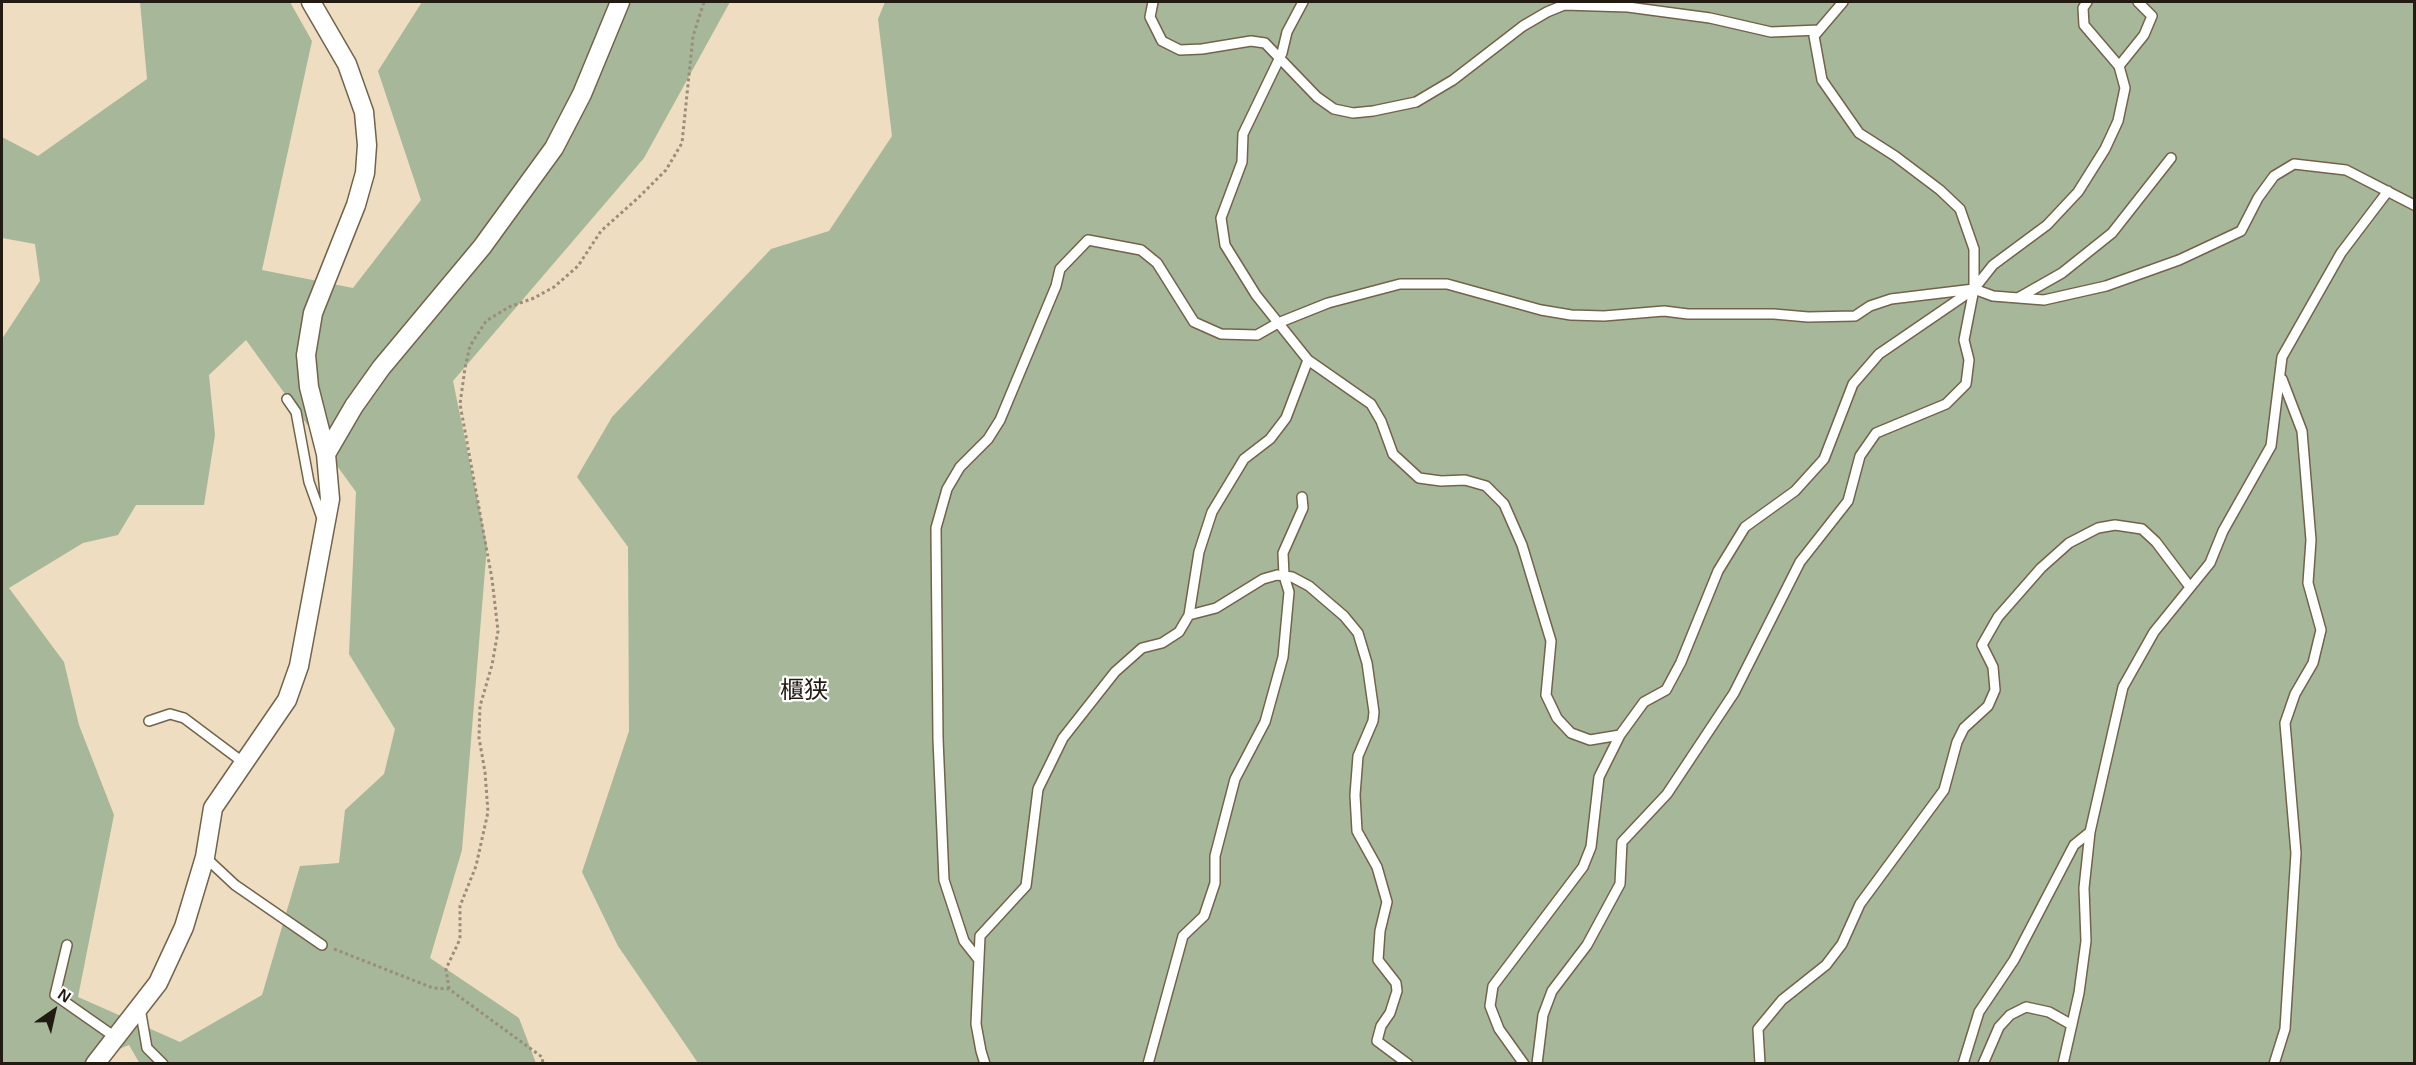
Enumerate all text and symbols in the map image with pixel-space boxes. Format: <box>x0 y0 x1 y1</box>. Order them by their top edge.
district label: 櫃狭 <box>780 677 828 705</box>
north arrow <box>24 981 84 1041</box>
text: N <box>55 985 74 1006</box>

